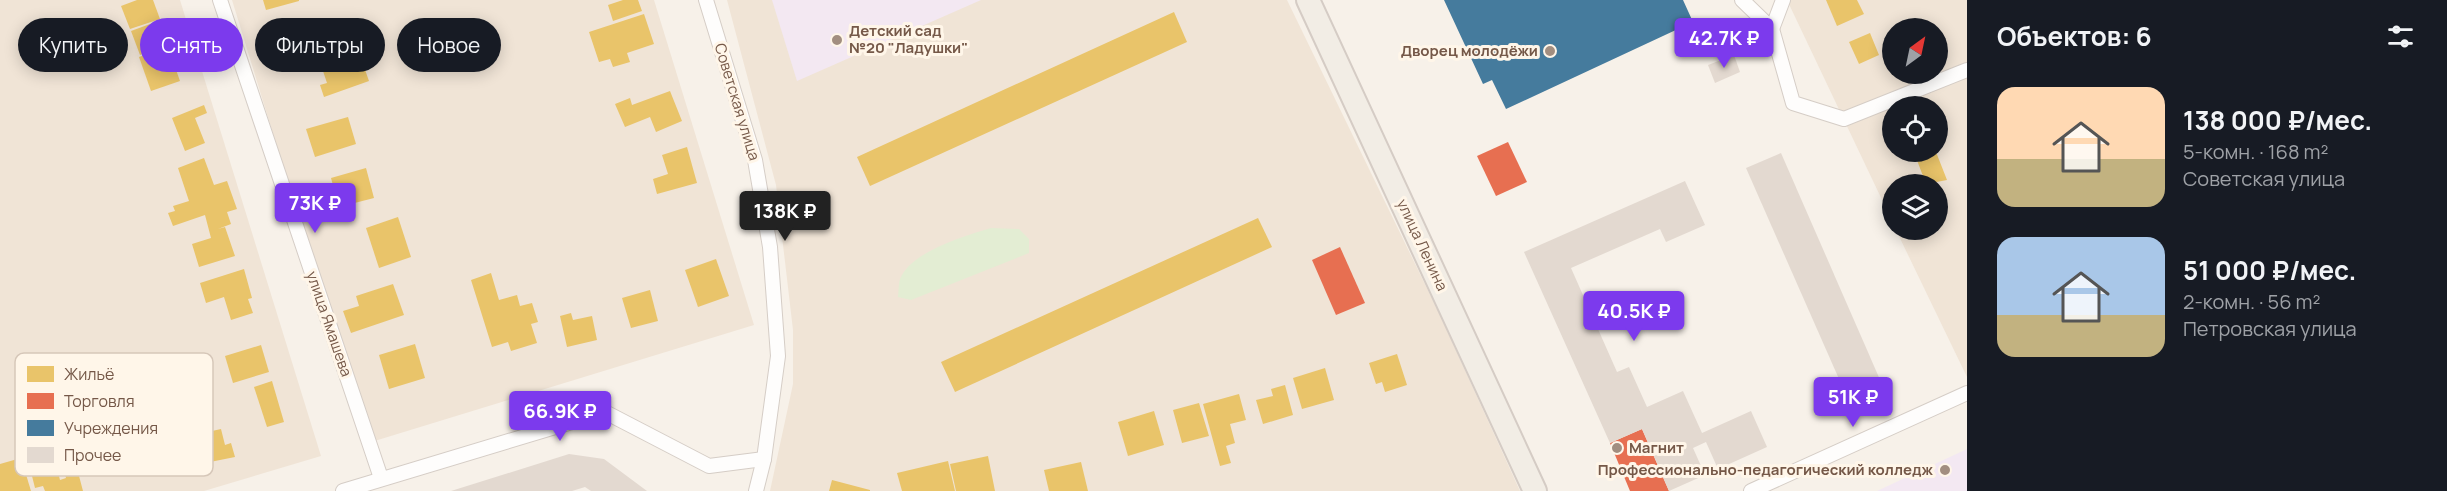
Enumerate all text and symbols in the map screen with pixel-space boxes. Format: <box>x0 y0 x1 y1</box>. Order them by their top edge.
chip: Купить <box>18 18 128 72</box>
chip: Снять <box>140 18 243 72</box>
chip: Фильтры <box>255 18 385 72</box>
chip: Новое <box>397 18 501 72</box>
pin: 42.7K ₽ <box>1669 18 1779 69</box>
north arrow <box>1882 18 1948 84</box>
map controls <box>1882 18 1948 240</box>
text: Объектов: 6 <box>1997 18 2152 54</box>
place label: Детский сад №20 "Ладушки" <box>849 20 968 58</box>
icon: filters <box>2384 20 2417 53</box>
text: 42.7K ₽ <box>1688 24 1760 51</box>
marker: Детский сад №20 "Ладушки" <box>830 33 844 47</box>
place label: Дворец молодёжи <box>1401 40 1538 61</box>
street label: Советская улица <box>710 41 765 163</box>
marker: Дворец молодёжи <box>1543 44 1557 58</box>
button: locate <box>1882 96 1948 162</box>
text: 138 000 ₽/мес. <box>2183 102 2372 138</box>
icon: home <box>2045 111 2117 183</box>
text: 5-комн. · 168 m² <box>2183 138 2329 165</box>
text: Советская улица <box>2183 165 2345 192</box>
button: layers <box>1882 174 1948 240</box>
pin: 73K ₽ <box>273 183 357 234</box>
text: 73K ₽ <box>289 189 341 216</box>
pin: 138K ₽ <box>736 191 834 242</box>
street label: улица Ленина <box>1392 195 1453 294</box>
text: 138K ₽ <box>754 197 816 224</box>
text: 51 000 ₽/мес. <box>2183 252 2356 288</box>
icon: home <box>2045 261 2117 333</box>
street label: улица Ямашева <box>302 268 357 379</box>
text: 2-комн. · 56 m² <box>2183 288 2321 315</box>
pin: 40.5K ₽ <box>1579 291 1689 342</box>
text: 40.5K ₽ <box>1597 297 1671 324</box>
text: Петровская улица <box>2183 315 2357 342</box>
legend <box>15 353 213 476</box>
text: Жильё <box>64 363 114 385</box>
pin: 51K ₽ <box>1811 377 1895 428</box>
text: 51K ₽ <box>1828 383 1878 410</box>
text: Торговля <box>64 390 135 412</box>
pin: 66.9K ₽ <box>505 391 615 442</box>
text: 66.9K ₽ <box>523 397 597 424</box>
text: Учреждения <box>64 417 158 439</box>
place label: Магнит <box>1629 437 1684 458</box>
marker: Магнит <box>1610 441 1624 455</box>
text: Прочее <box>64 444 121 466</box>
place label: Профессионально-педагогический колледж <box>1598 459 1934 480</box>
marker: Профессионально-педагогический колледж <box>1938 463 1952 477</box>

